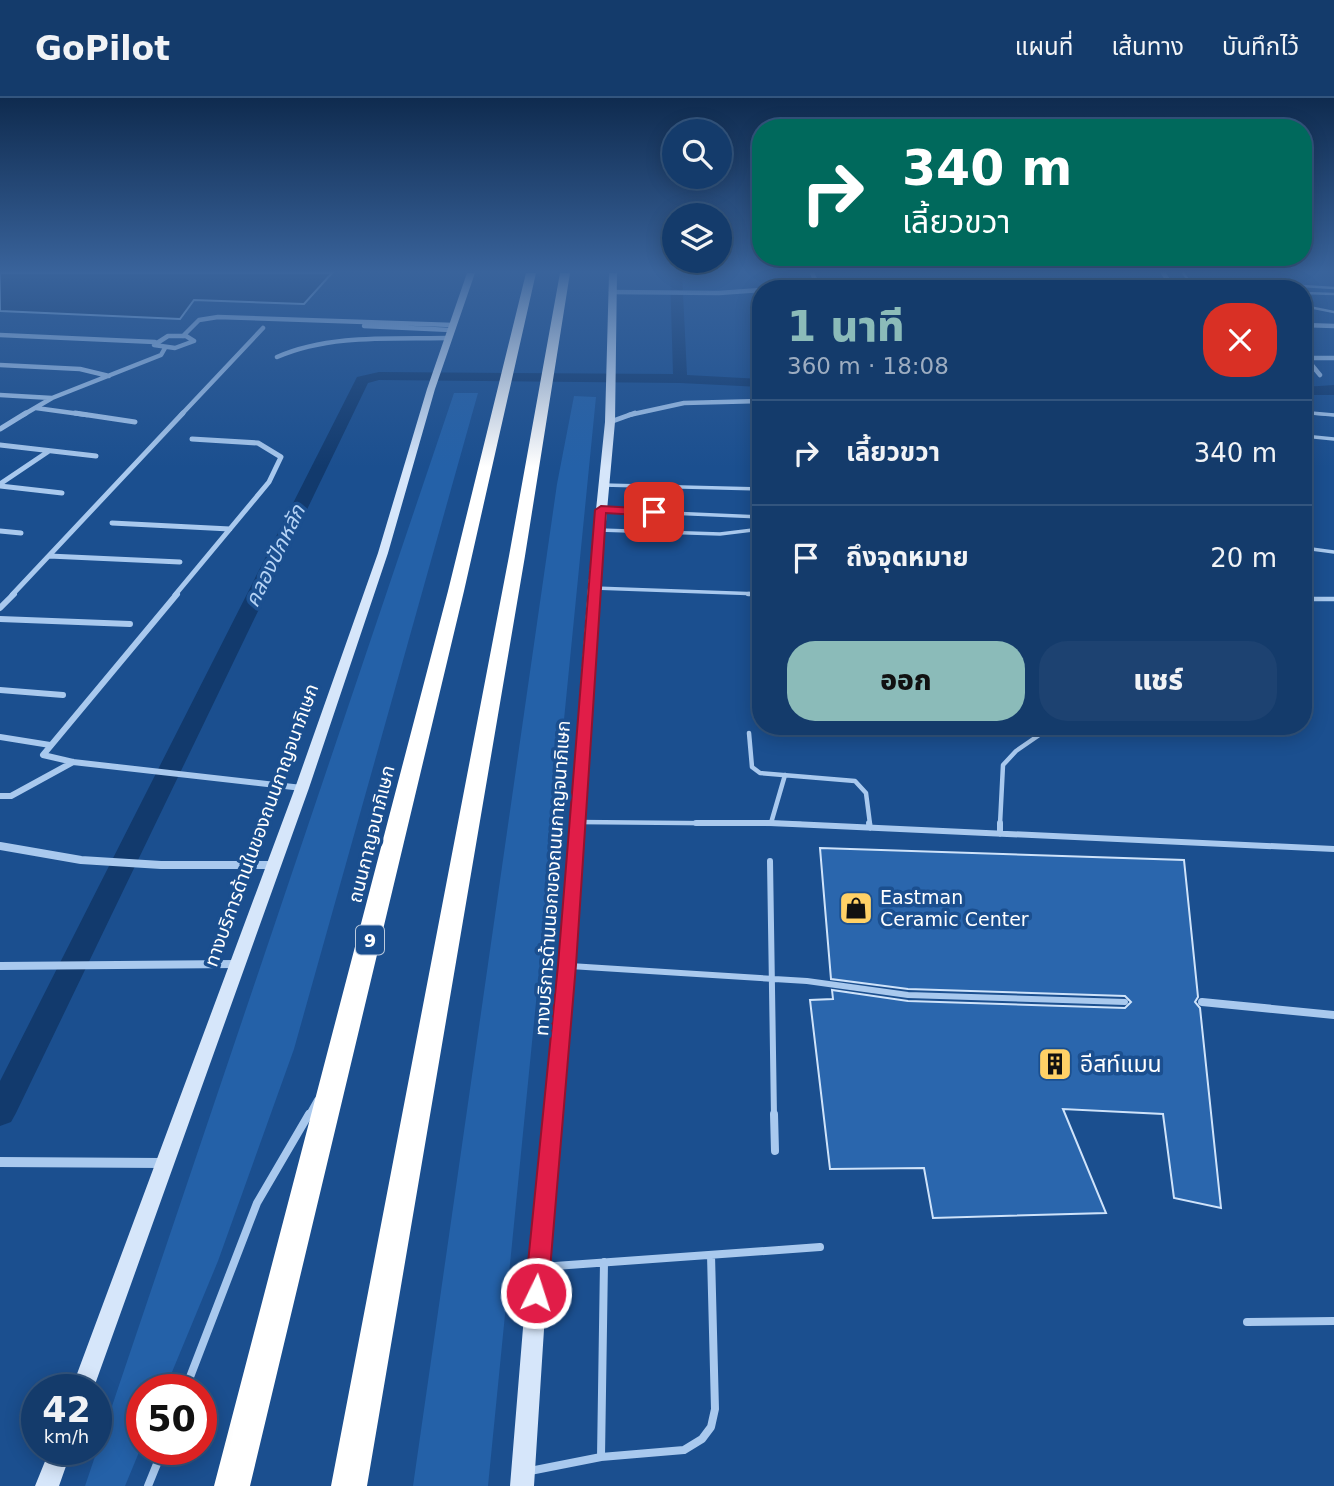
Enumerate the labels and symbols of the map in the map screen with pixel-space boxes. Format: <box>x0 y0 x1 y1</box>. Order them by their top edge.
pin <box>624 482 684 542</box>
water label: คลองปักหลัก <box>240 500 311 611</box>
street label: ทางบริการด้านในของถนนกาญจนาภิเษก <box>199 681 323 969</box>
street label: ทางบริการด้านนอกของถนนกาญจนาภิเษก <box>530 720 574 1036</box>
street label: ถนนกาญจนาภิเษก <box>343 763 399 905</box>
place label: Eastman Ceramic Center <box>880 886 1029 930</box>
shop icon: Eastman Ceramic Center <box>837 889 875 927</box>
road number: 9 <box>356 926 384 954</box>
building icon: อีสท์แมน <box>1036 1045 1074 1083</box>
place label: อีสท์แมน <box>1080 1051 1162 1077</box>
position arrow <box>499 1256 573 1330</box>
speed limit sign: 50 <box>126 1374 217 1465</box>

